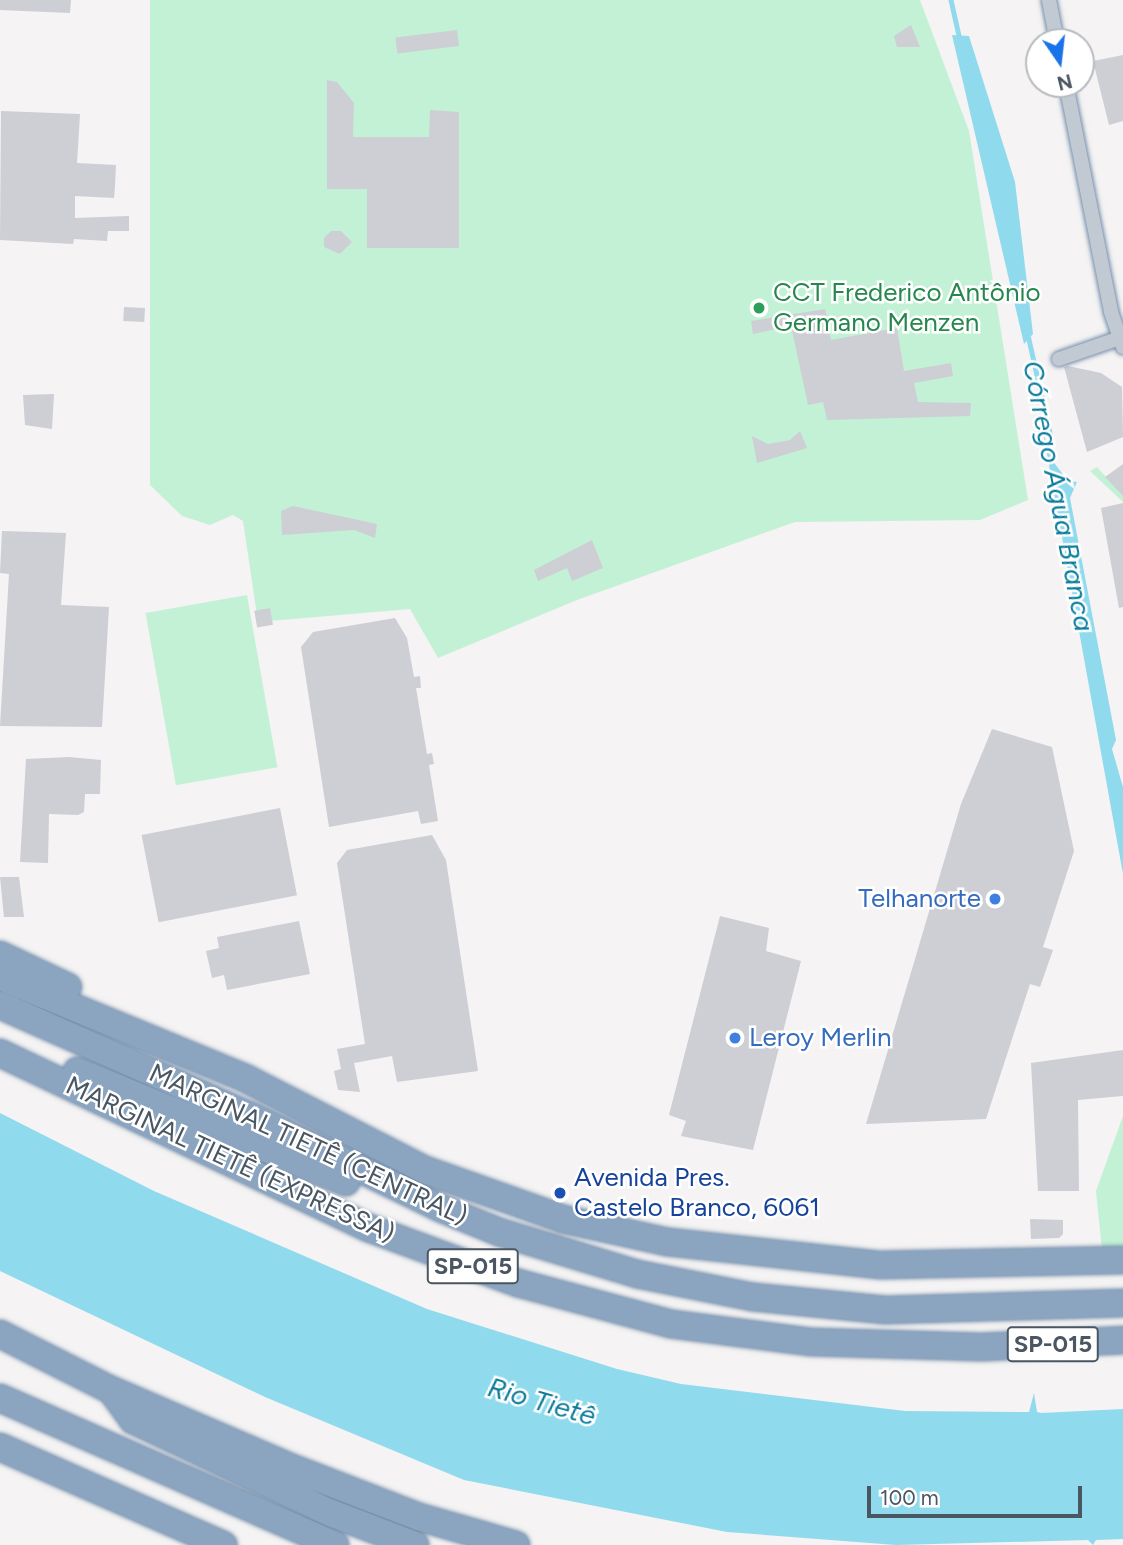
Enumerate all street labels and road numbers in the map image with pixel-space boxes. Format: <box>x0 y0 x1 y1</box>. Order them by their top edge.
street label: MARGINAL TIETÊ (CENTRAL) <box>144 1057 472 1233</box>
street label: MARGINAL TIETÊ (EXPRESSA) <box>61 1070 399 1250</box>
road number: SP-015 <box>426 1246 520 1286</box>
road number: SP-015 <box>1006 1324 1100 1364</box>

